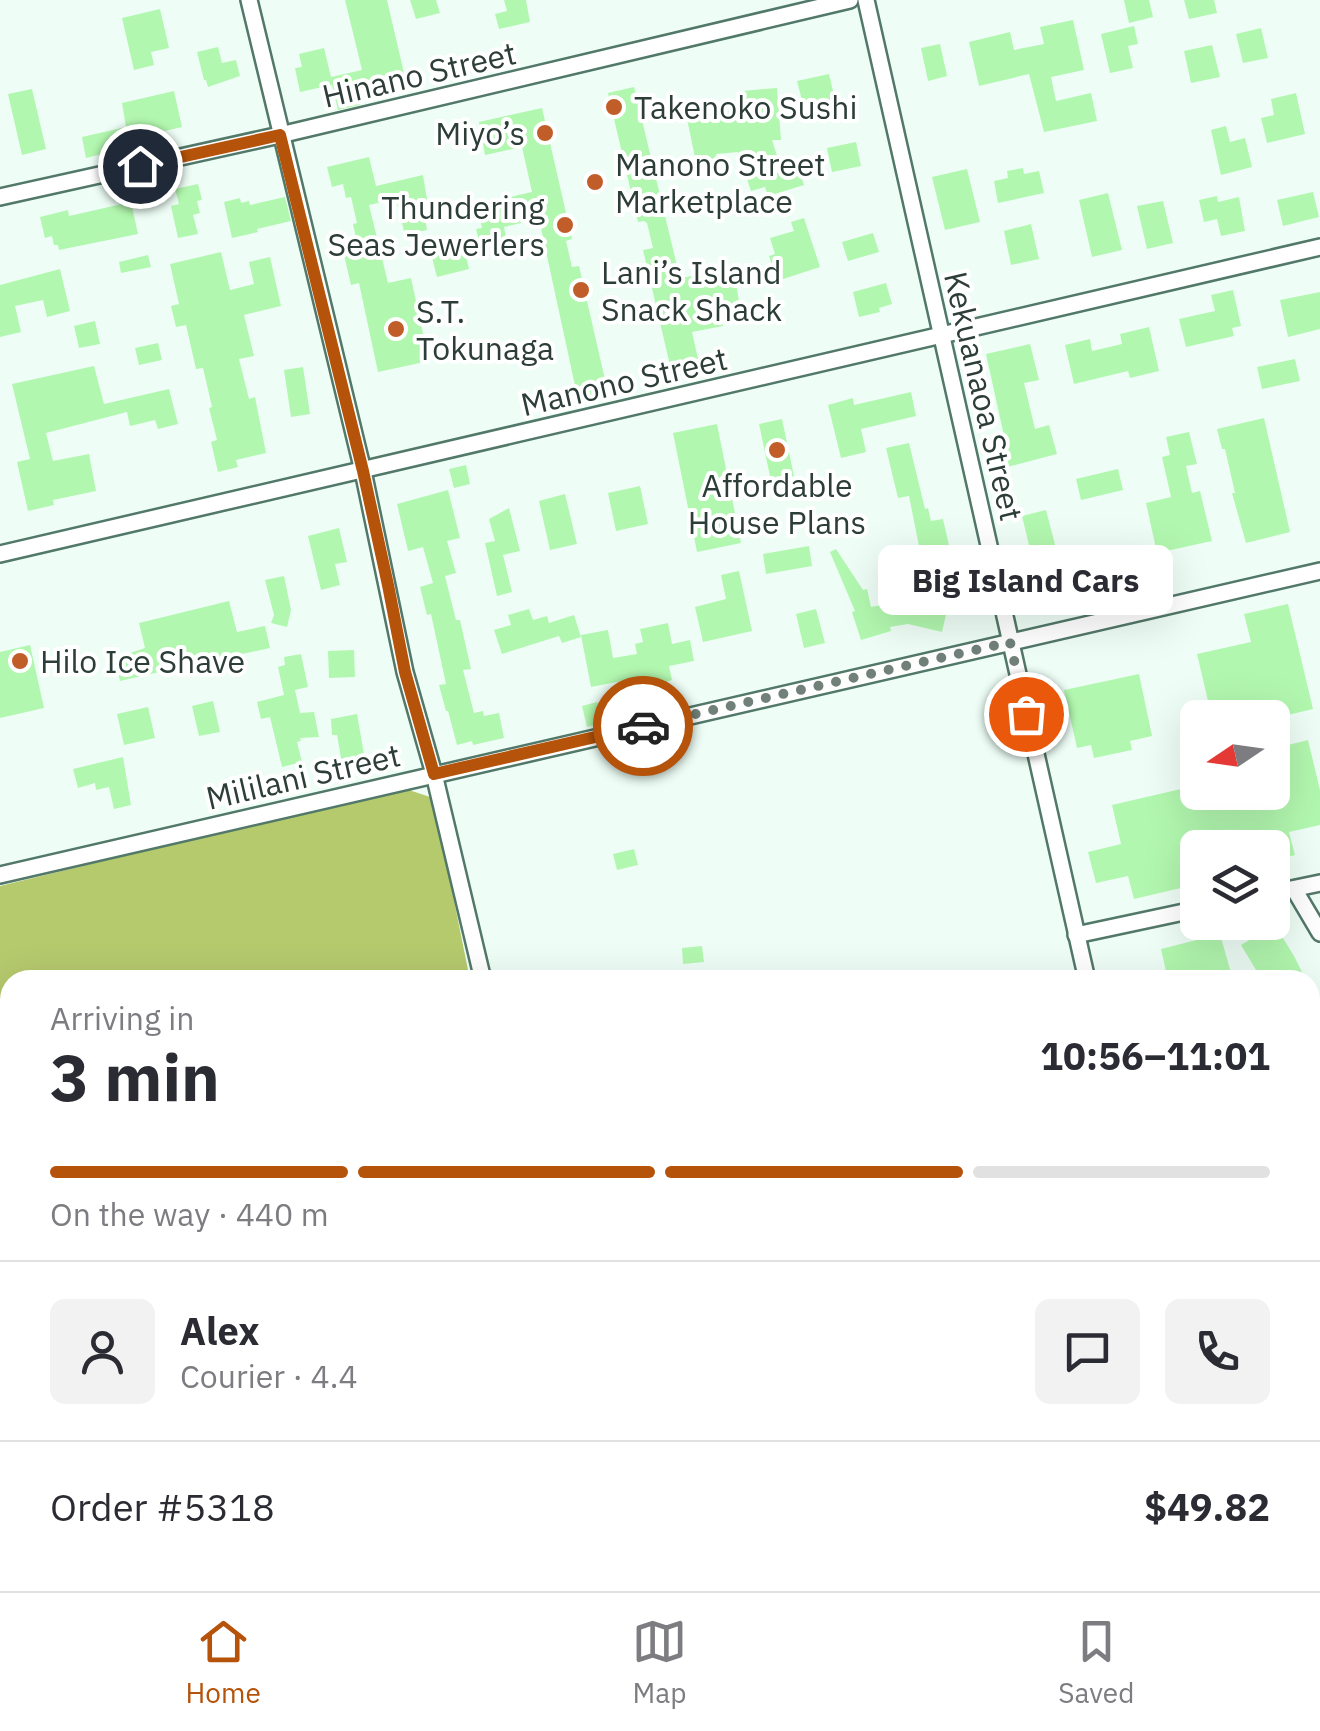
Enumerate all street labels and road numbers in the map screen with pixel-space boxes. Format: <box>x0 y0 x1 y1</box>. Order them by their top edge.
street label: Hinano Street <box>318 31 520 117</box>
street label: Kekuanaoa Street <box>935 267 1033 525</box>
street label: Manono Street <box>517 337 731 425</box>
street label: Mililani Street <box>202 733 404 819</box>

